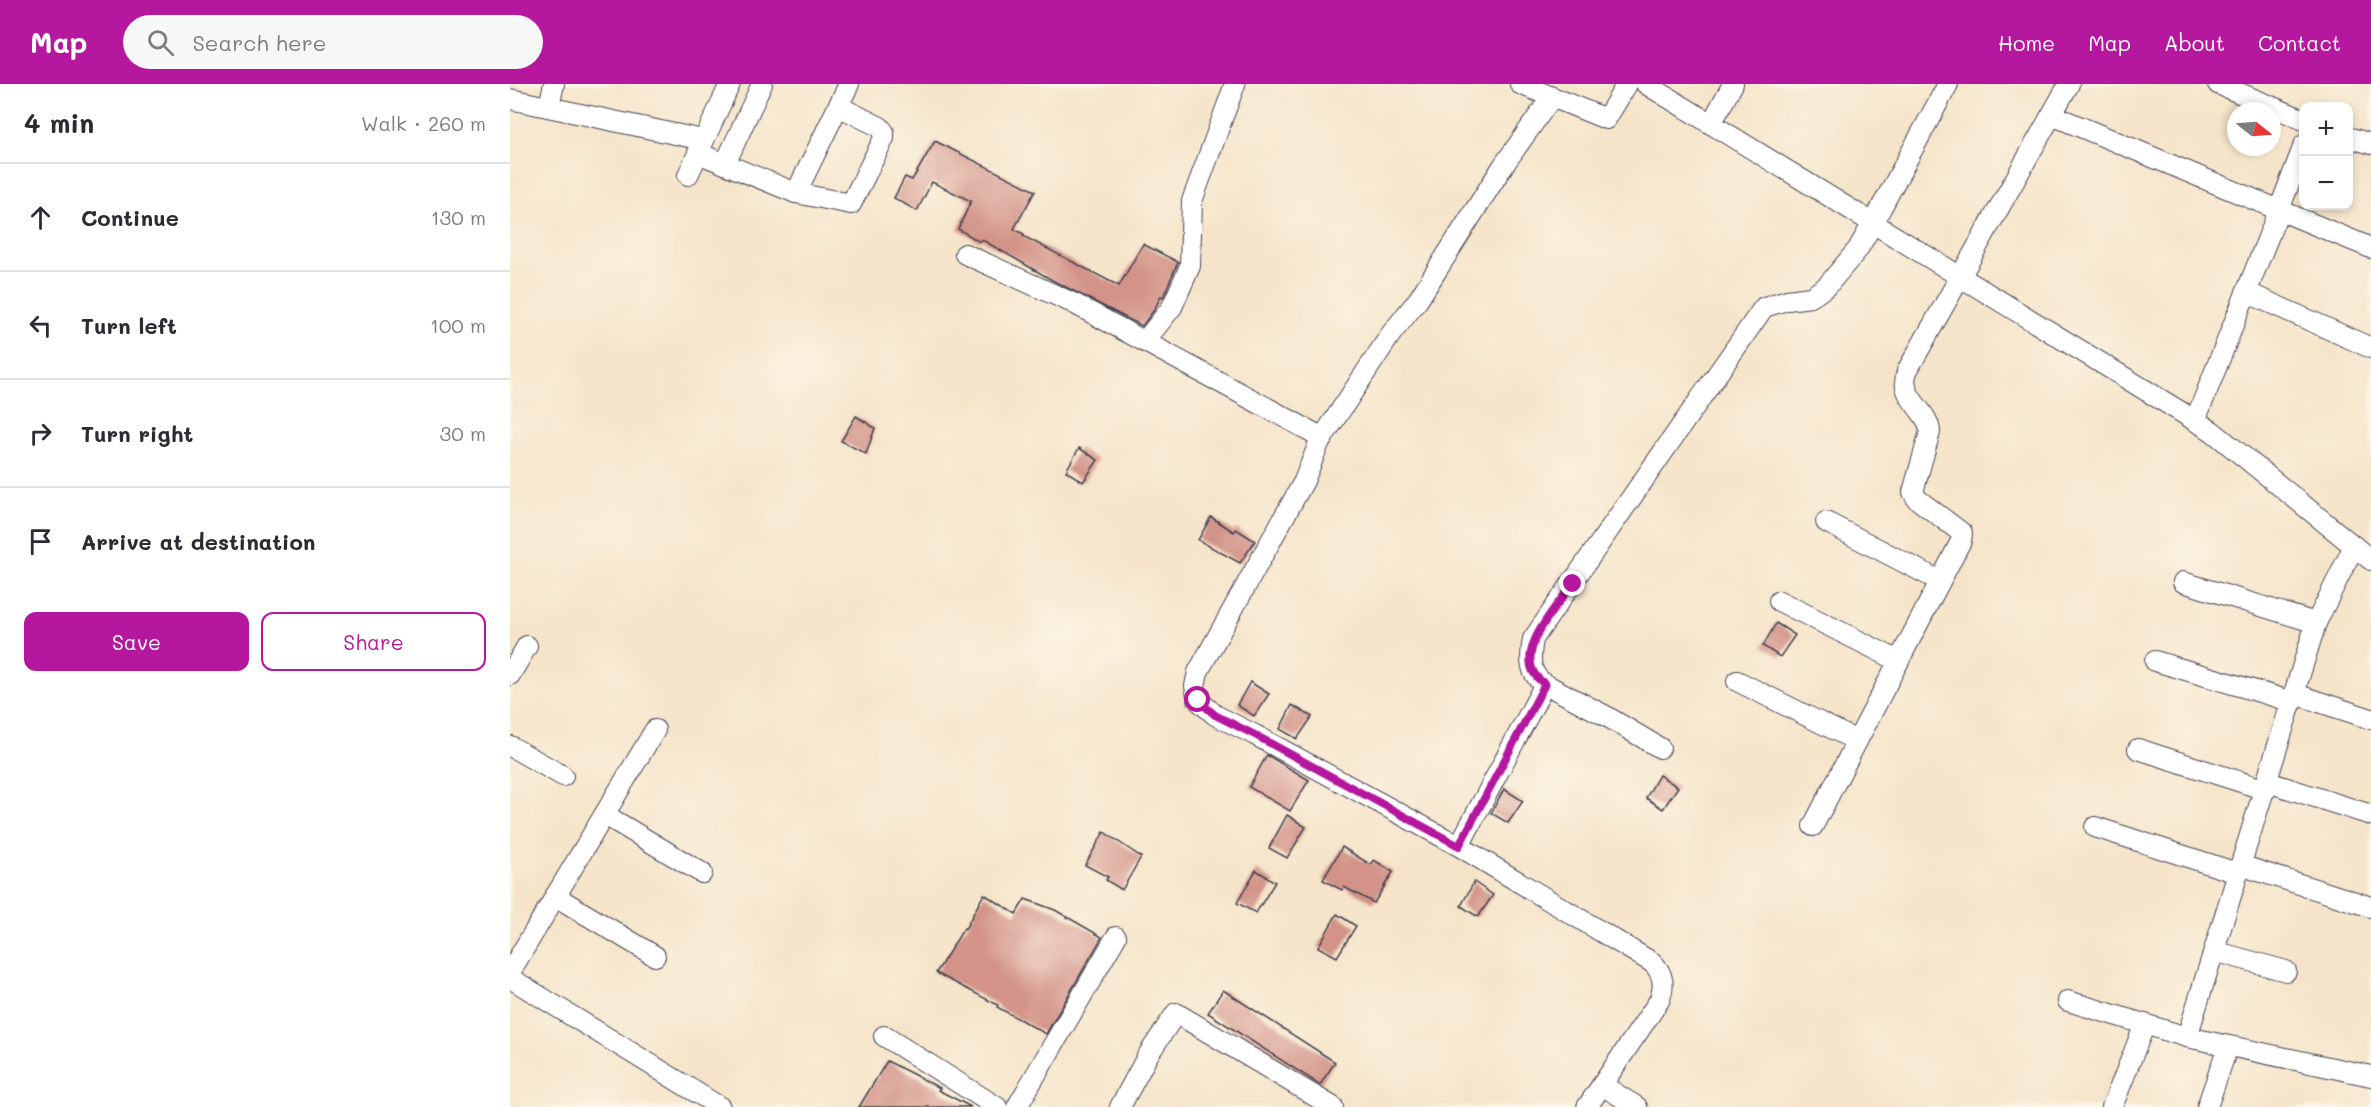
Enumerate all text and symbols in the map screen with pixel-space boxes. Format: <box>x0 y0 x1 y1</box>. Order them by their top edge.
search box <box>123 15 543 69</box>
text: Map <box>30 24 87 60</box>
icon: search <box>144 26 177 59</box>
text: Search here <box>192 28 326 57</box>
text: Home <box>1998 29 2055 56</box>
text: Map <box>2088 29 2131 56</box>
text: About <box>2164 29 2225 56</box>
text: Contact <box>2258 29 2341 56</box>
north arrow <box>2227 102 2281 156</box>
map controls <box>2299 102 2353 210</box>
button: + <box>2299 102 2353 156</box>
text: 4 min <box>24 106 94 140</box>
text: Walk · 260 m <box>361 110 486 136</box>
button: − <box>2299 156 2353 210</box>
icon: ahead <box>24 201 57 234</box>
text: Continue <box>81 203 179 232</box>
text: 130 m <box>431 204 486 230</box>
icon: left <box>24 309 57 342</box>
text: Turn left <box>81 311 177 340</box>
text: 100 m <box>430 312 486 338</box>
icon: right <box>24 417 57 450</box>
text: Turn right <box>81 419 193 448</box>
text: 30 m <box>440 420 486 446</box>
icon: arrive <box>24 525 57 558</box>
text: Arrive at destination <box>81 527 316 556</box>
route end <box>1559 570 1585 596</box>
button: Save <box>24 612 249 671</box>
button: Share <box>261 612 486 671</box>
route start <box>1184 686 1210 712</box>

